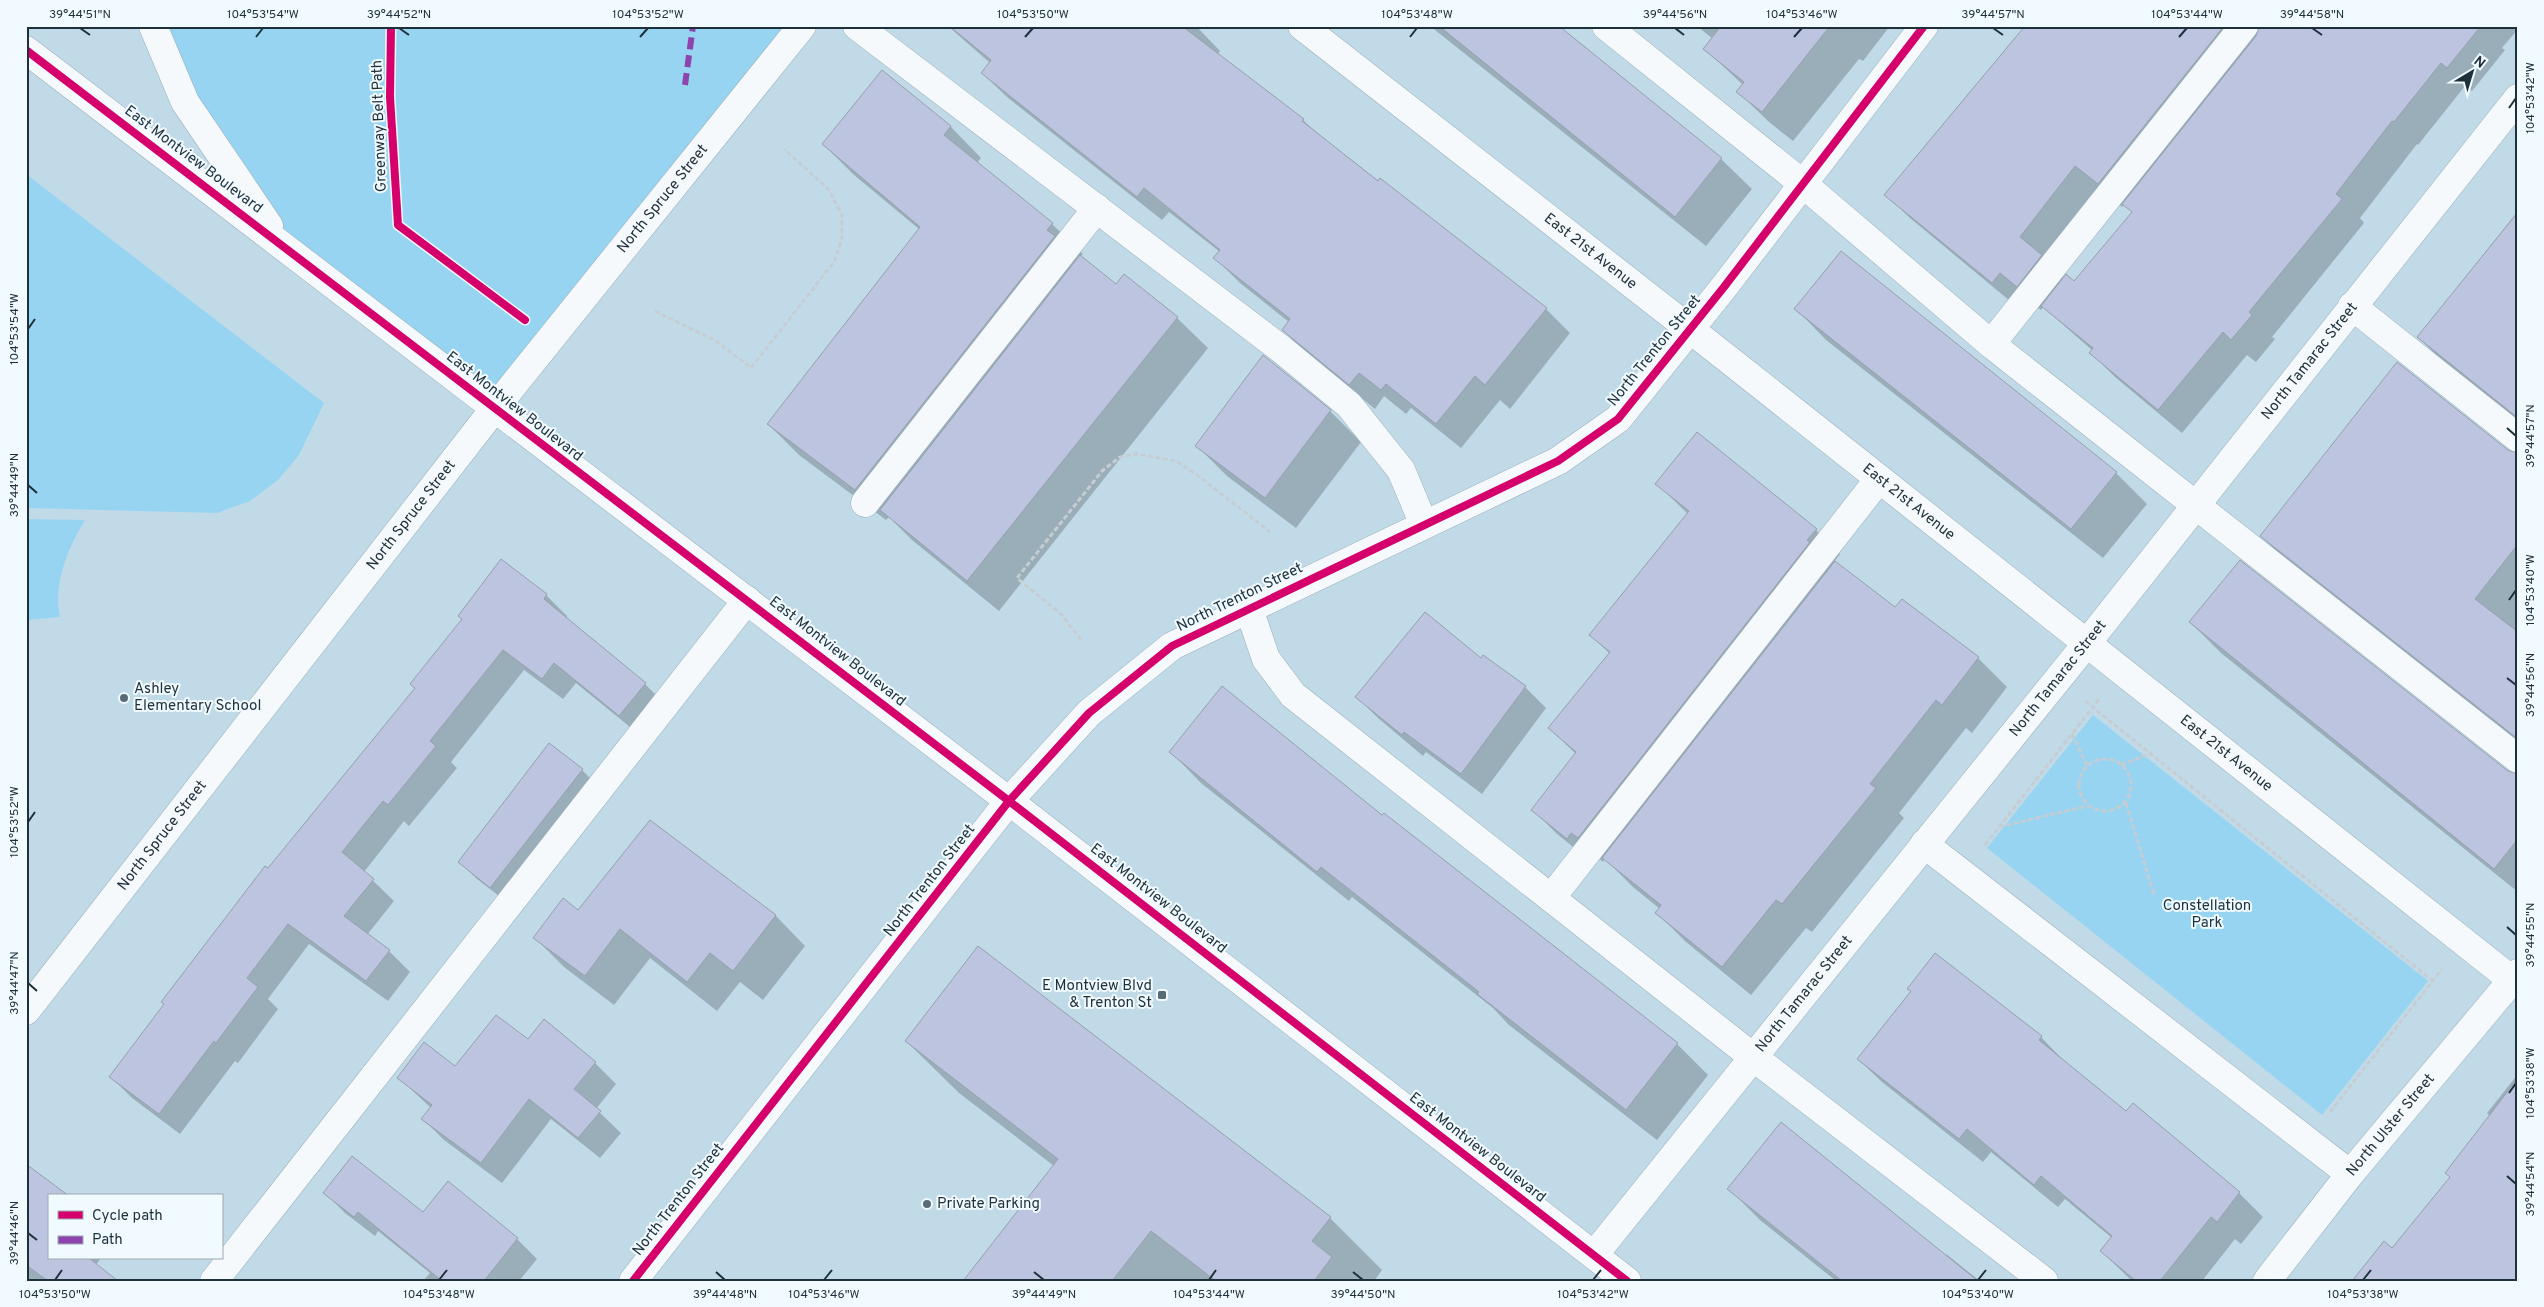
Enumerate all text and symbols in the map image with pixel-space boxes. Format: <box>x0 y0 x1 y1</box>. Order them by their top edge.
text: 39°44'51"N <box>49 7 111 23</box>
text: 104°53'54"W <box>227 7 299 23</box>
text: 39°44'52"N <box>367 7 431 23</box>
text: 104°53'52"W <box>612 7 684 23</box>
text: 104°53'50"W <box>997 7 1069 23</box>
text: 104°53'48"W <box>1381 7 1453 23</box>
text: 39°44'56"N <box>1643 7 1707 23</box>
text: 104°53'46"W <box>1766 7 1838 23</box>
text: 39°44'57"N <box>1961 7 2025 23</box>
text: 104°53'44"W <box>2151 7 2223 23</box>
text: 39°44'58"N <box>2280 7 2344 23</box>
north arrow <box>2446 48 2496 98</box>
text: N <box>2470 53 2488 73</box>
street label: Greenway Belt Path <box>368 60 392 192</box>
text: 104°53'42"W <box>2523 62 2539 134</box>
street label: East Montview Boulevard <box>120 102 266 218</box>
street label: North Spruce Street <box>613 141 712 257</box>
street label: East 21st Avenue <box>1540 209 1641 294</box>
street label: North Trenton Street <box>1604 291 1706 411</box>
text: 104°53'54"W <box>7 293 23 365</box>
street label: North Tamarac Street <box>2257 299 2362 424</box>
street label: East Montview Boulevard <box>442 348 586 466</box>
text: 39°44'57"N <box>2523 404 2539 468</box>
text: 39°44'49"N <box>7 453 23 517</box>
street label: North Spruce Street <box>363 456 460 574</box>
street label: East 21st Avenue <box>1858 459 1959 545</box>
text: 104°53'40"W <box>2523 554 2539 626</box>
street label: North Trenton Street <box>1174 559 1306 637</box>
street label: East Montview Boulevard <box>765 593 909 711</box>
street label: North Tamarac Street <box>2005 616 2111 741</box>
text: 39°44'56"N <box>2523 653 2539 717</box>
place label: Ashley Elementary School <box>134 680 261 716</box>
marker: Ashley Elementary School <box>118 692 130 704</box>
street label: East 21st Avenue <box>2176 711 2276 796</box>
street label: North Spruce Street <box>114 777 211 895</box>
text: 104°53'52"W <box>7 786 23 858</box>
street label: North Trenton Street <box>880 821 980 941</box>
street label: East Montview Boulevard <box>1086 840 1230 958</box>
park label: Constellation Park <box>2163 897 2251 933</box>
text: 39°44'55"N <box>2523 903 2539 967</box>
street label: North Tamarac Street <box>1751 932 1857 1056</box>
text: 39°44'47"N <box>7 951 23 1015</box>
place label: E Montview Blvd & Trenton St <box>1042 977 1152 1013</box>
marker: E Montview Blvd & Trenton St <box>1156 989 1168 1001</box>
text: 104°53'38"W <box>2523 1047 2539 1119</box>
street label: North Ulster Street <box>2342 1070 2439 1180</box>
street label: East Montview Boulevard <box>1405 1089 1549 1207</box>
street label: North Trenton Street <box>629 1140 729 1260</box>
text: 39°44'54"N <box>2523 1151 2539 1217</box>
legend <box>48 1194 222 1260</box>
place label: Private Parking <box>937 1195 1040 1214</box>
marker: Private Parking <box>921 1198 933 1210</box>
text: 39°44'46"N <box>7 1201 23 1265</box>
text: Cycle path <box>92 1207 163 1226</box>
text: Path <box>92 1231 123 1250</box>
text: 104°53'50"W <box>19 1287 91 1303</box>
text: 104°53'48"W <box>403 1287 475 1303</box>
text: 39°44'48"N <box>693 1287 757 1303</box>
text: 104°53'46"W <box>788 1287 860 1303</box>
text: 39°44'49"N <box>1012 1287 1076 1303</box>
text: 104°53'44"W <box>1173 1287 1245 1303</box>
text: 39°44'50"N <box>1331 1287 1396 1303</box>
text: 104°53'42"W <box>1557 1287 1629 1303</box>
text: 104°53'40"W <box>1942 1287 2014 1303</box>
text: 104°53'38"W <box>2327 1287 2399 1303</box>

